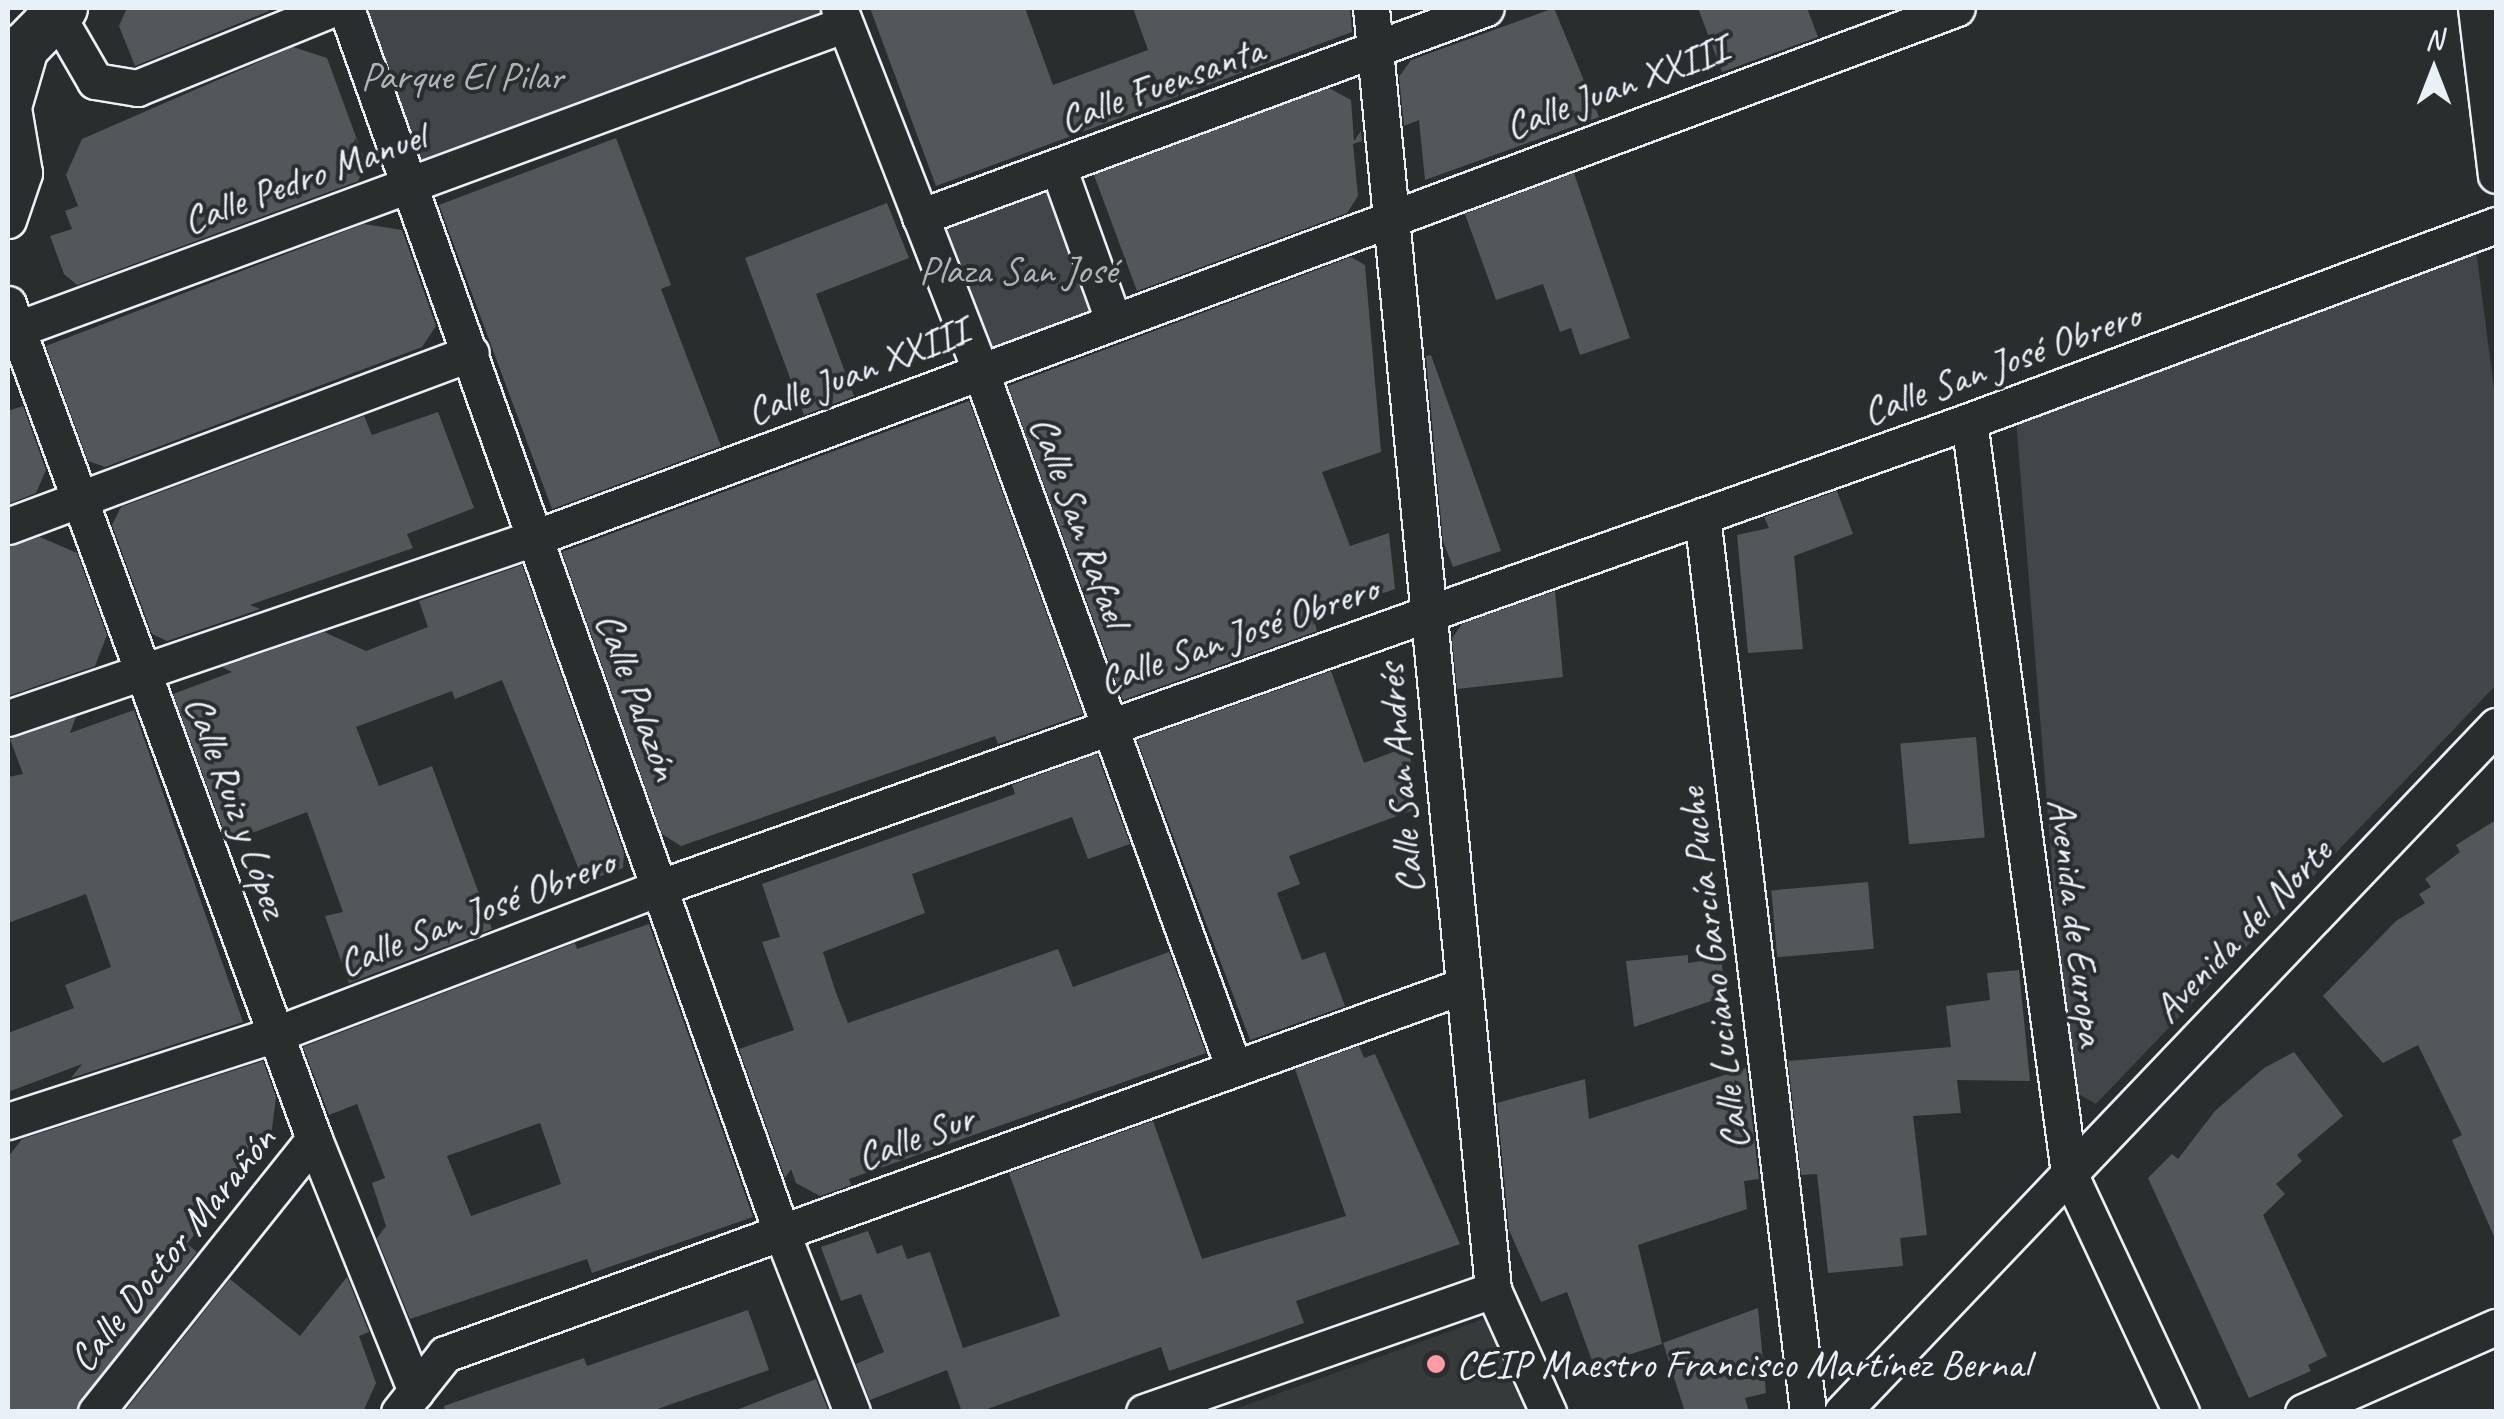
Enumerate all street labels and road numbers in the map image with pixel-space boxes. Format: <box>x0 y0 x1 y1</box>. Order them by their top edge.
street label: Calle Fuensanta <box>1052 25 1270 143</box>
street label: Calle Juan XXIII <box>1498 25 1734 149</box>
street label: Calle Pedro Manuel <box>175 112 433 244</box>
street label: Calle San José Obrero <box>1856 290 2146 436</box>
street label: Calle Juan XXIII <box>740 307 974 435</box>
street label: Calle San Rafael <box>1019 408 1141 634</box>
street label: Calle San José Obrero <box>1092 564 1384 704</box>
street label: Calle Palazón <box>586 606 690 786</box>
street label: Calle San Andrés <box>1366 662 1434 896</box>
street label: Calle Ruiz y López <box>175 689 299 923</box>
street label: Calle Luciano García Puche <box>1667 787 1759 1151</box>
street label: Avenida de Europa <box>2038 796 2116 1048</box>
street label: Avenida del Norte <box>2142 828 2342 1032</box>
street label: Calle San José Obrero <box>331 837 621 987</box>
street label: Calle Sur <box>850 1094 980 1180</box>
street label: Calle Doctor Marañón <box>58 1116 286 1382</box>

